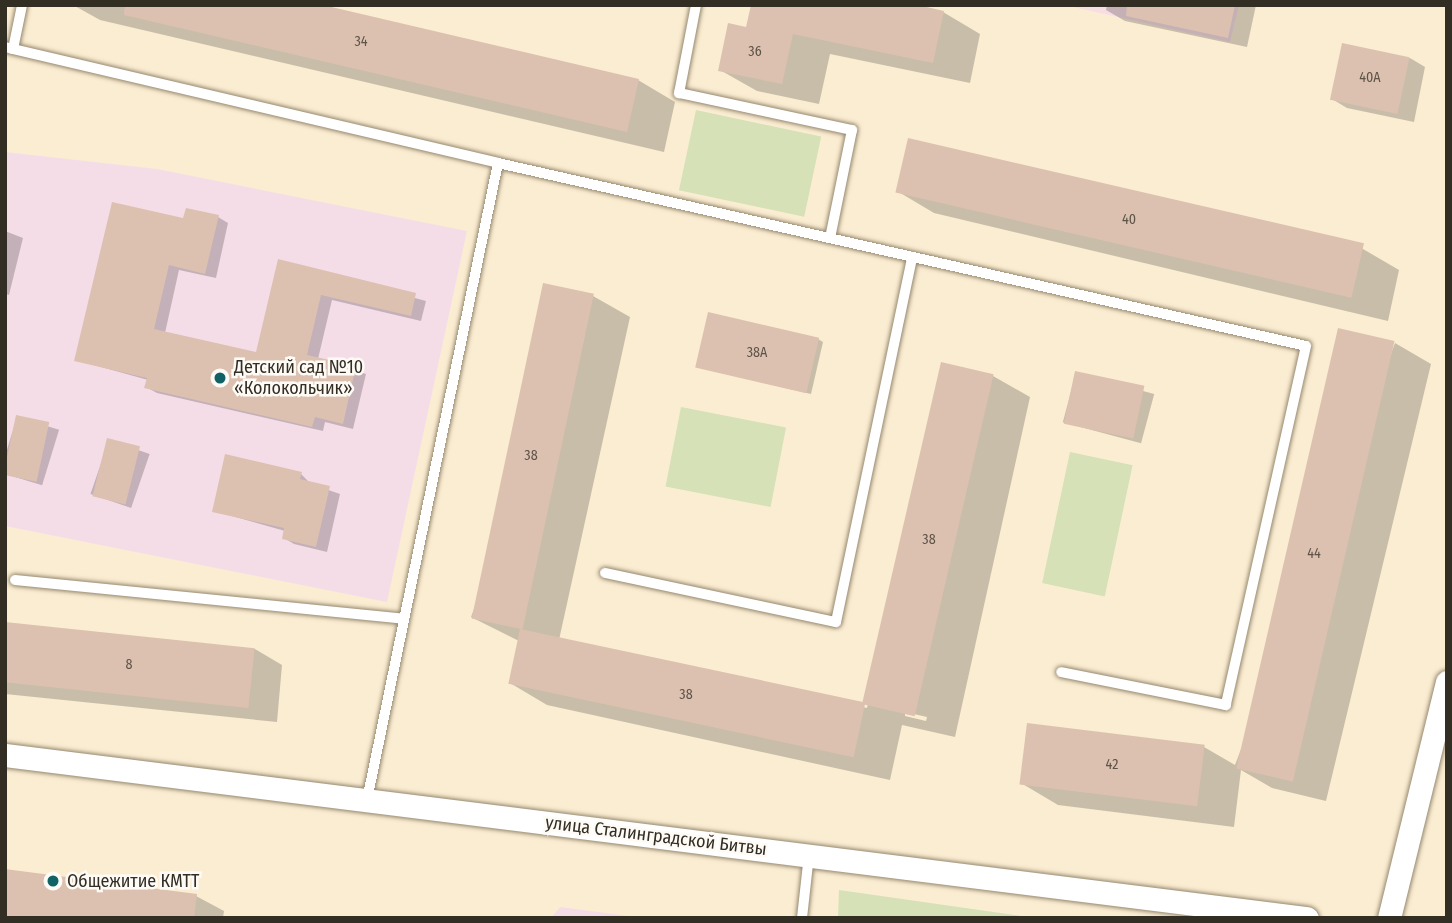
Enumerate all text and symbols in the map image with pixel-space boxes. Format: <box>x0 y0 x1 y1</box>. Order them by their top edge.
house number: 34 <box>354 34 368 50</box>
house number: 36 <box>748 44 762 60</box>
house number: 40А <box>1359 70 1381 86</box>
house number: 40 <box>1122 212 1136 228</box>
house number: 38А <box>747 345 767 361</box>
place label: Детский сад №10 «Колокольчик» <box>234 357 363 400</box>
marker: Детский сад №10 «Колокольчик» <box>212 370 228 386</box>
house number: 38 <box>524 448 538 464</box>
house number: 38 <box>922 532 936 548</box>
house number: 44 <box>1307 546 1321 562</box>
house number: 8 <box>126 657 132 673</box>
house number: 38 <box>679 687 693 703</box>
house number: 42 <box>1106 757 1118 773</box>
street label: улица Сталинградской Битвы <box>544 812 768 860</box>
place label: Общежитие КМТТ <box>67 870 199 892</box>
marker: Общежитие КМТТ <box>45 873 61 889</box>

